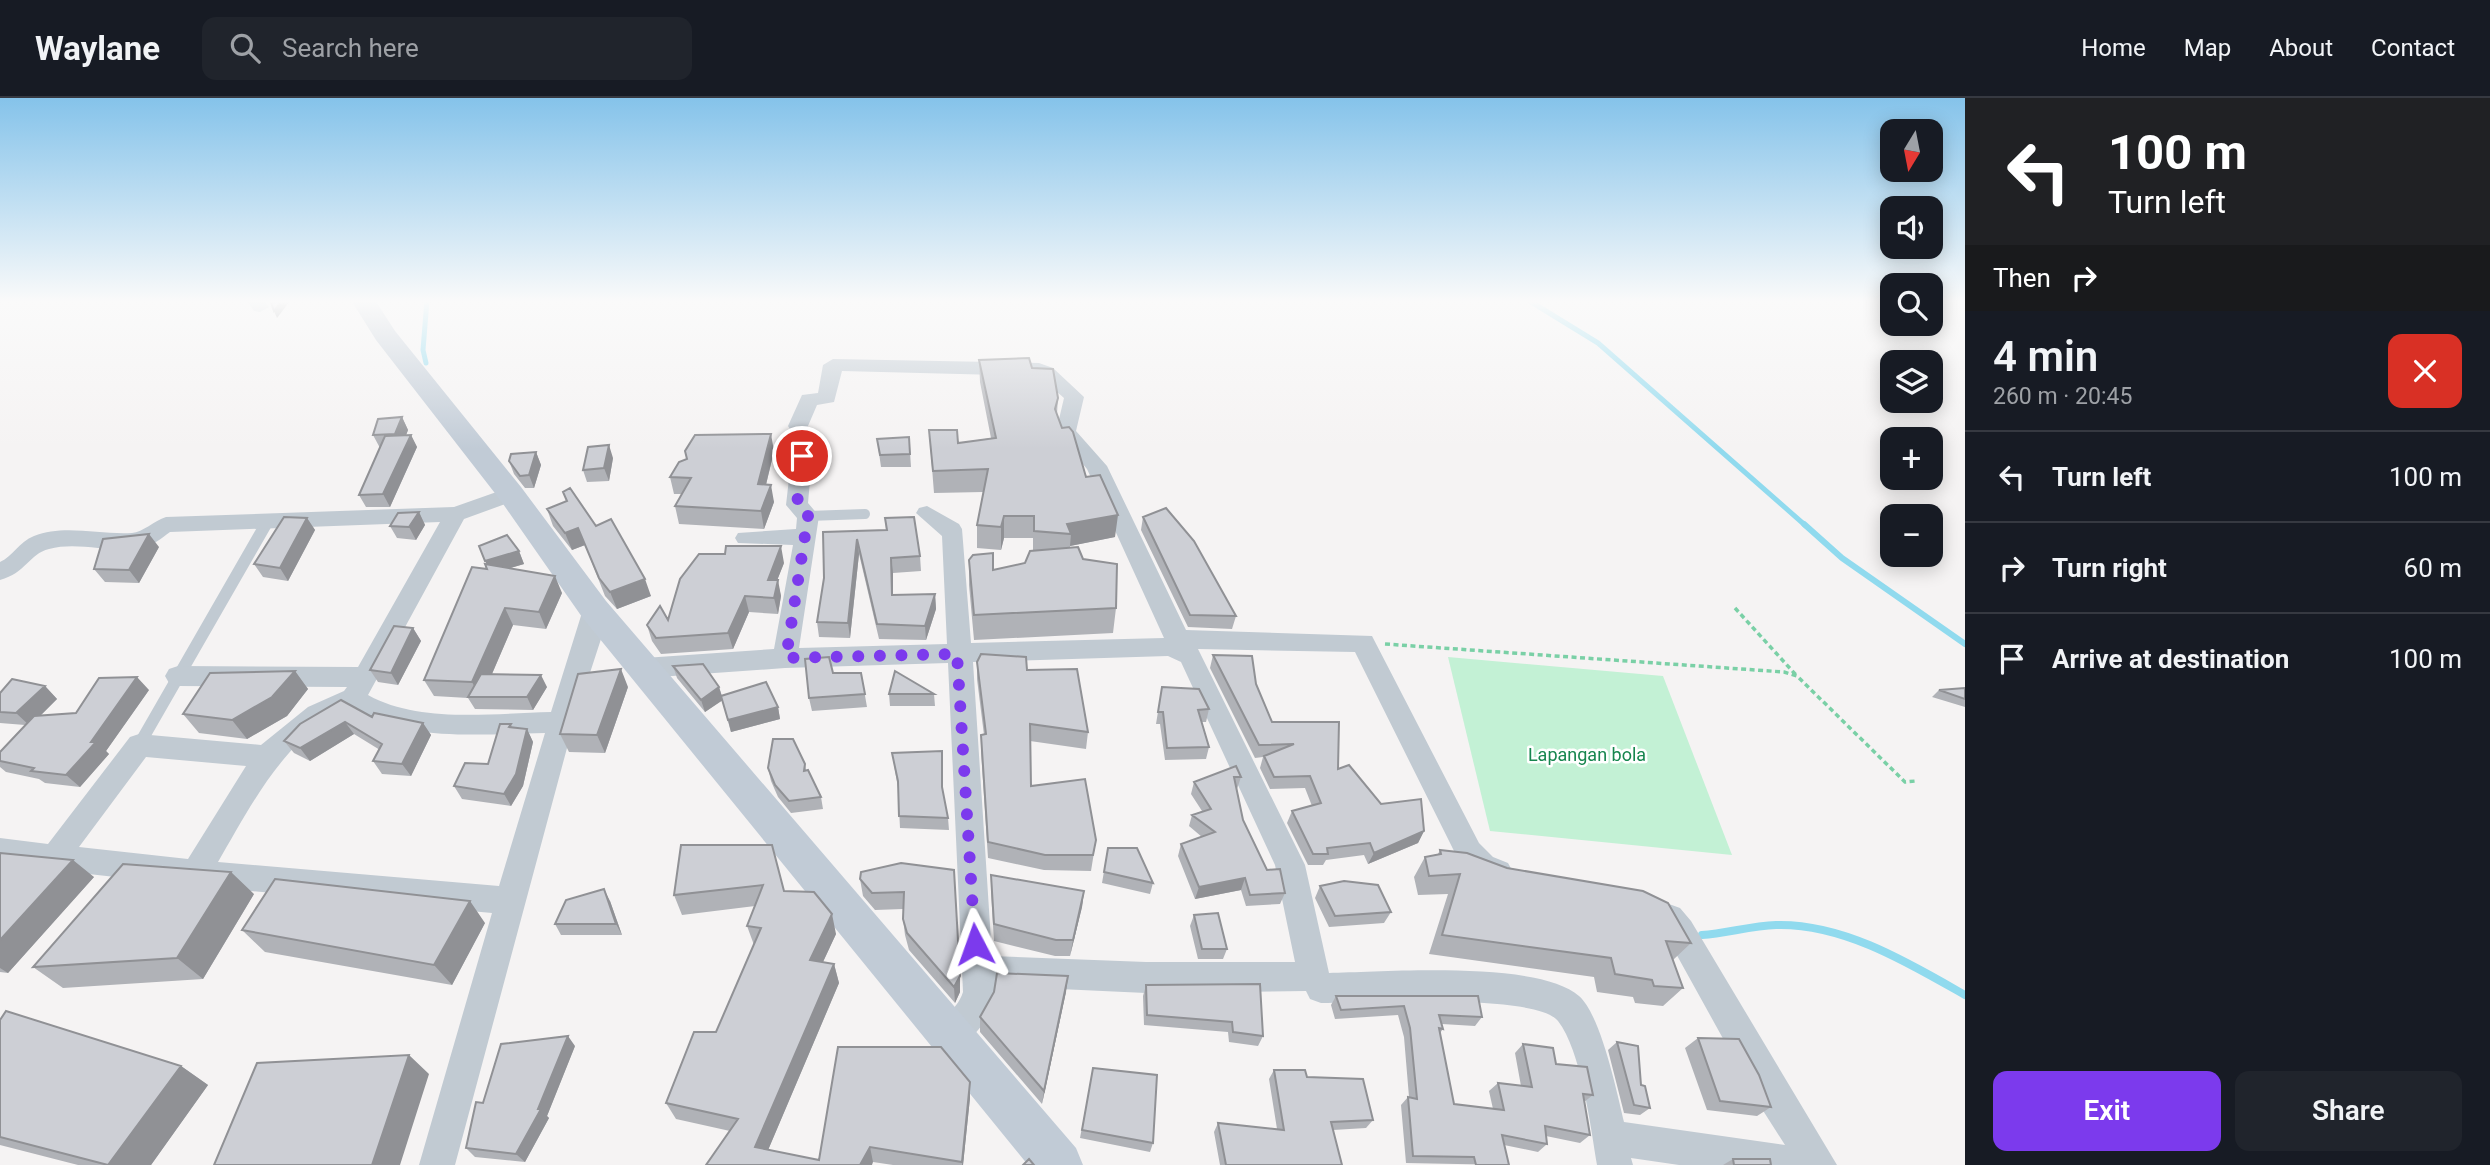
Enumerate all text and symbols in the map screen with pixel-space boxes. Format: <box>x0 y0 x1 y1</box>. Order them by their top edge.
search box <box>202 17 692 80</box>
text: Waylane <box>35 29 160 68</box>
icon: search <box>226 29 264 67</box>
text: Search here <box>282 33 419 63</box>
text: Home <box>2081 34 2146 62</box>
text: Map <box>2184 34 2231 62</box>
text: About <box>2269 34 2333 62</box>
text: Contact <box>2371 34 2455 62</box>
north arrow <box>1880 119 1942 182</box>
map controls <box>1880 119 1943 567</box>
text: 100 m <box>2108 124 2247 181</box>
icon: left <box>1993 126 2084 217</box>
text: Turn left <box>2108 183 2226 221</box>
button: sound <box>1880 196 1943 259</box>
icon: right <box>2065 259 2103 297</box>
text: Then <box>1993 263 2051 293</box>
button: search <box>1880 273 1943 336</box>
text: 4 min <box>1993 332 2098 381</box>
button: close <box>2388 334 2462 408</box>
button: layers <box>1880 350 1943 413</box>
text: 260 m · 20:45 <box>1993 383 2132 410</box>
pin <box>772 426 832 486</box>
button: + <box>1880 427 1943 490</box>
icon: arrive <box>783 437 821 475</box>
icon: left <box>1993 458 2031 496</box>
text: Turn left <box>2052 462 2151 492</box>
text: 100 m <box>2389 462 2462 492</box>
button: − <box>1880 504 1943 567</box>
icon: right <box>1993 549 2031 587</box>
text: Turn right <box>2052 553 2167 583</box>
text: 60 m <box>2404 553 2462 583</box>
icon: arrive <box>1993 640 2031 678</box>
text: Arrive at destination <box>2052 644 2289 674</box>
text: 100 m <box>2389 644 2462 674</box>
park label: Lapangan bola <box>1528 744 1646 765</box>
position arrow <box>938 907 1012 981</box>
button: Exit <box>1993 1071 2221 1151</box>
button: Share <box>2235 1071 2462 1151</box>

